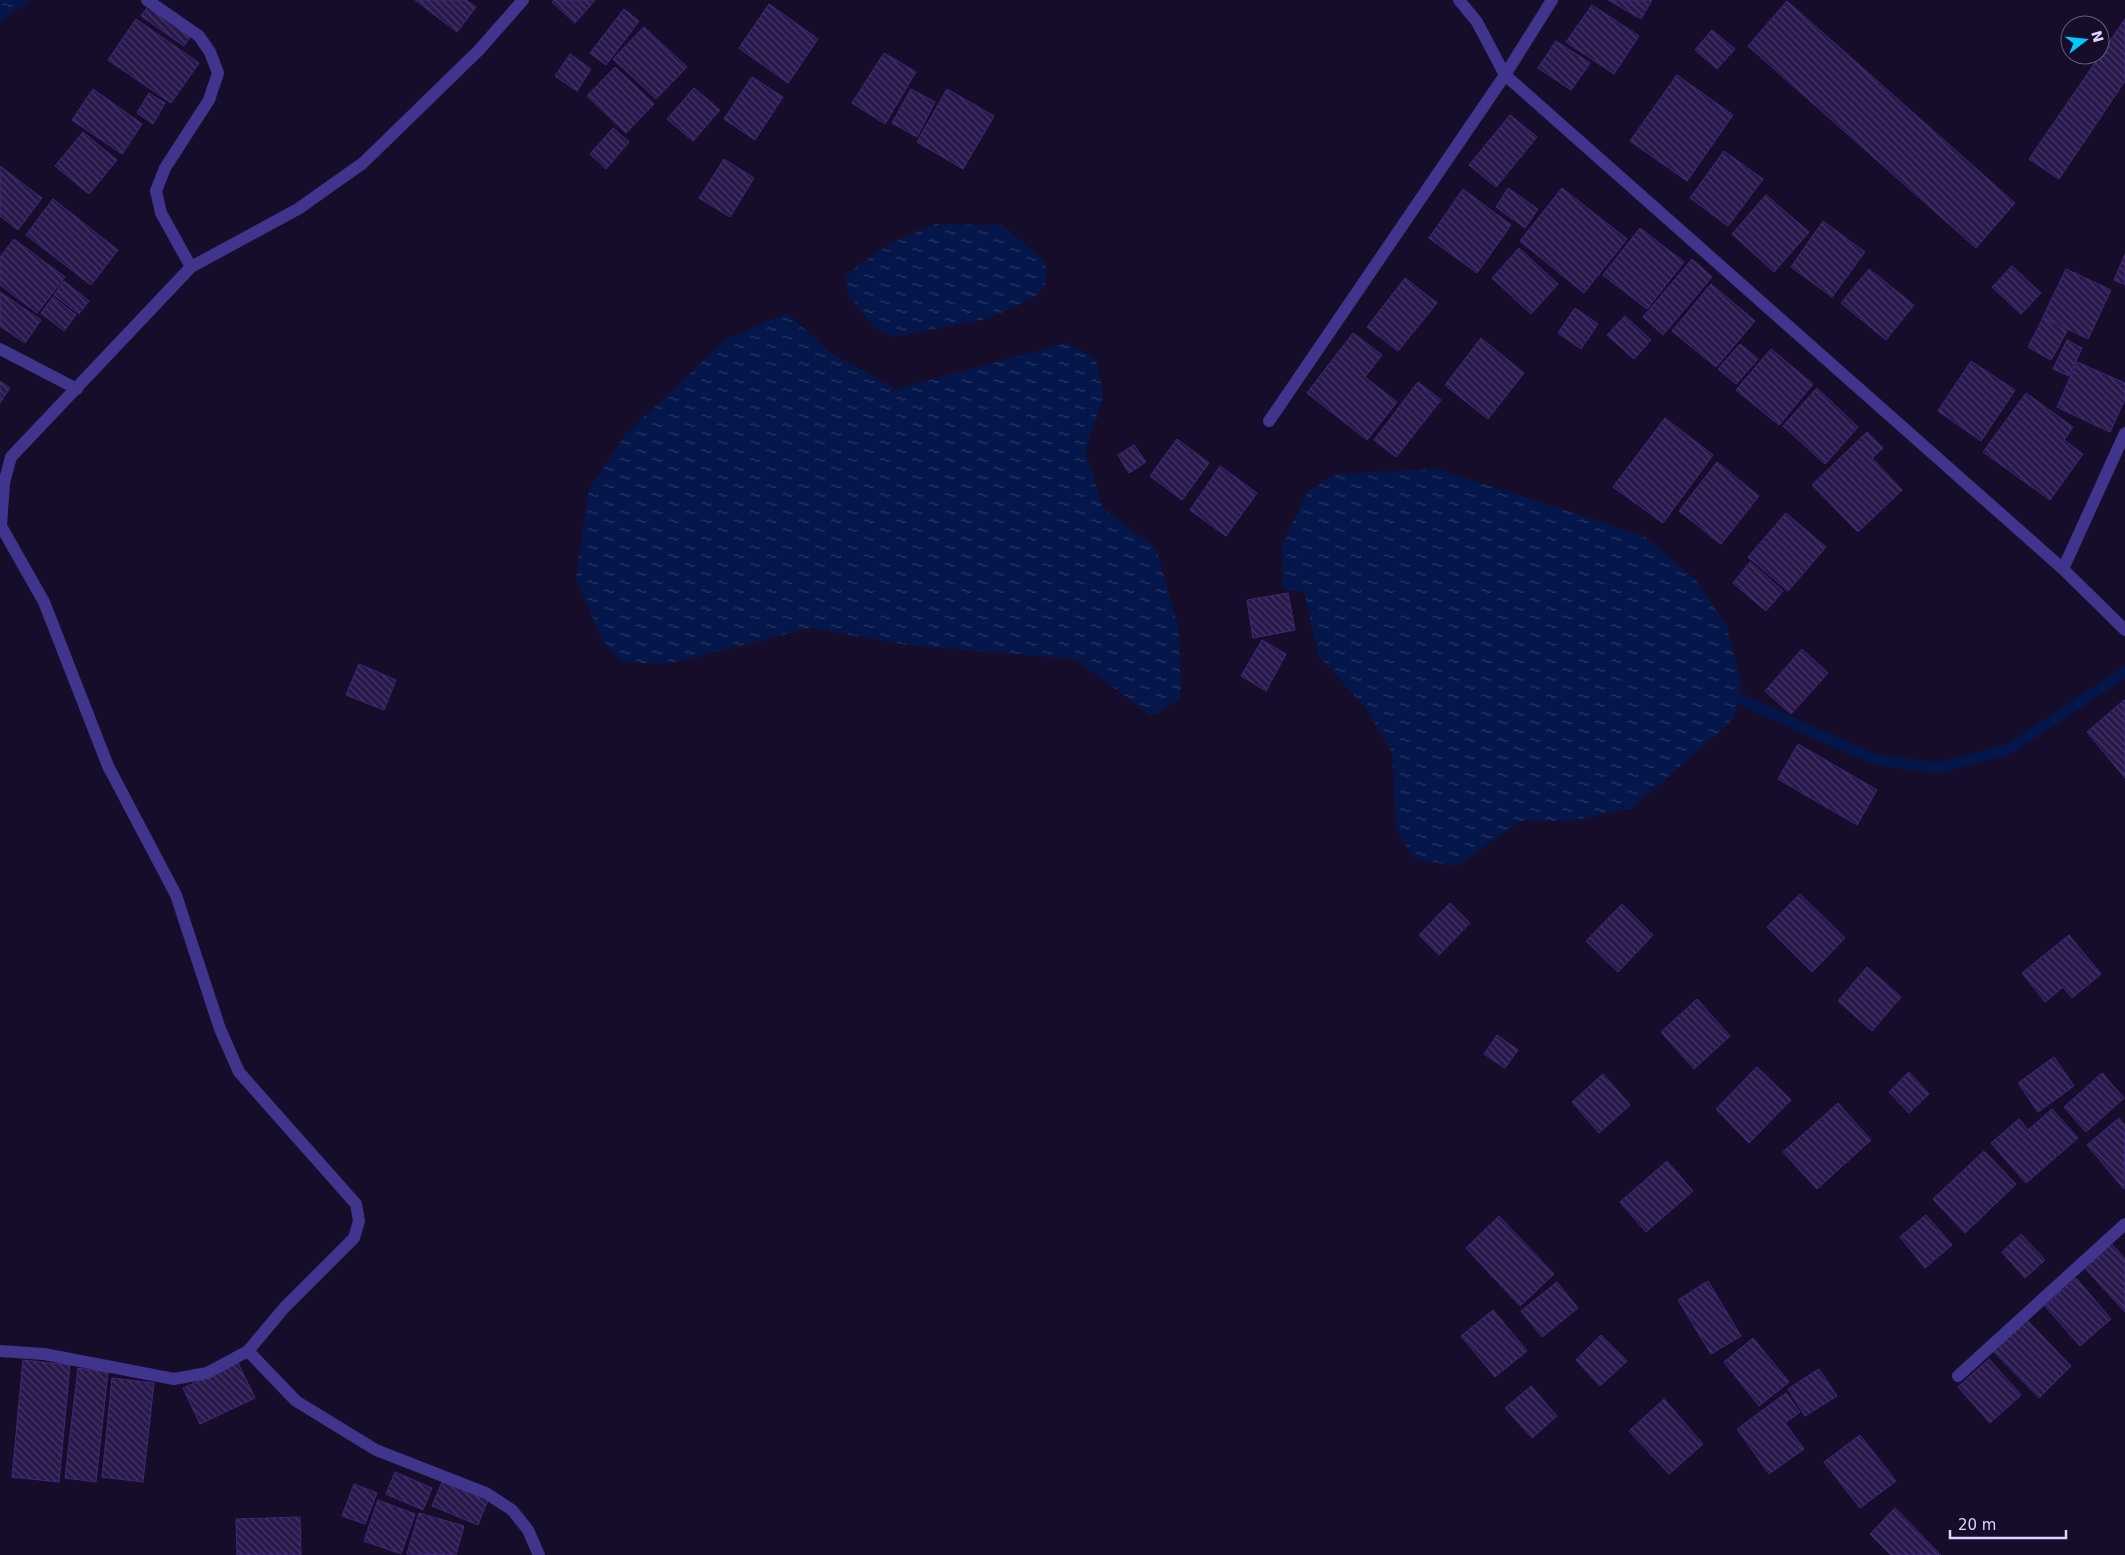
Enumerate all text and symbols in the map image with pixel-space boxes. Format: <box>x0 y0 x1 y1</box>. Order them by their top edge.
north arrow <box>2060 15 2110 65</box>
text: N <box>2088 29 2107 44</box>
scale bar <box>1950 1508 2066 1540</box>
text: 20 m <box>1958 1516 1996 1534</box>

